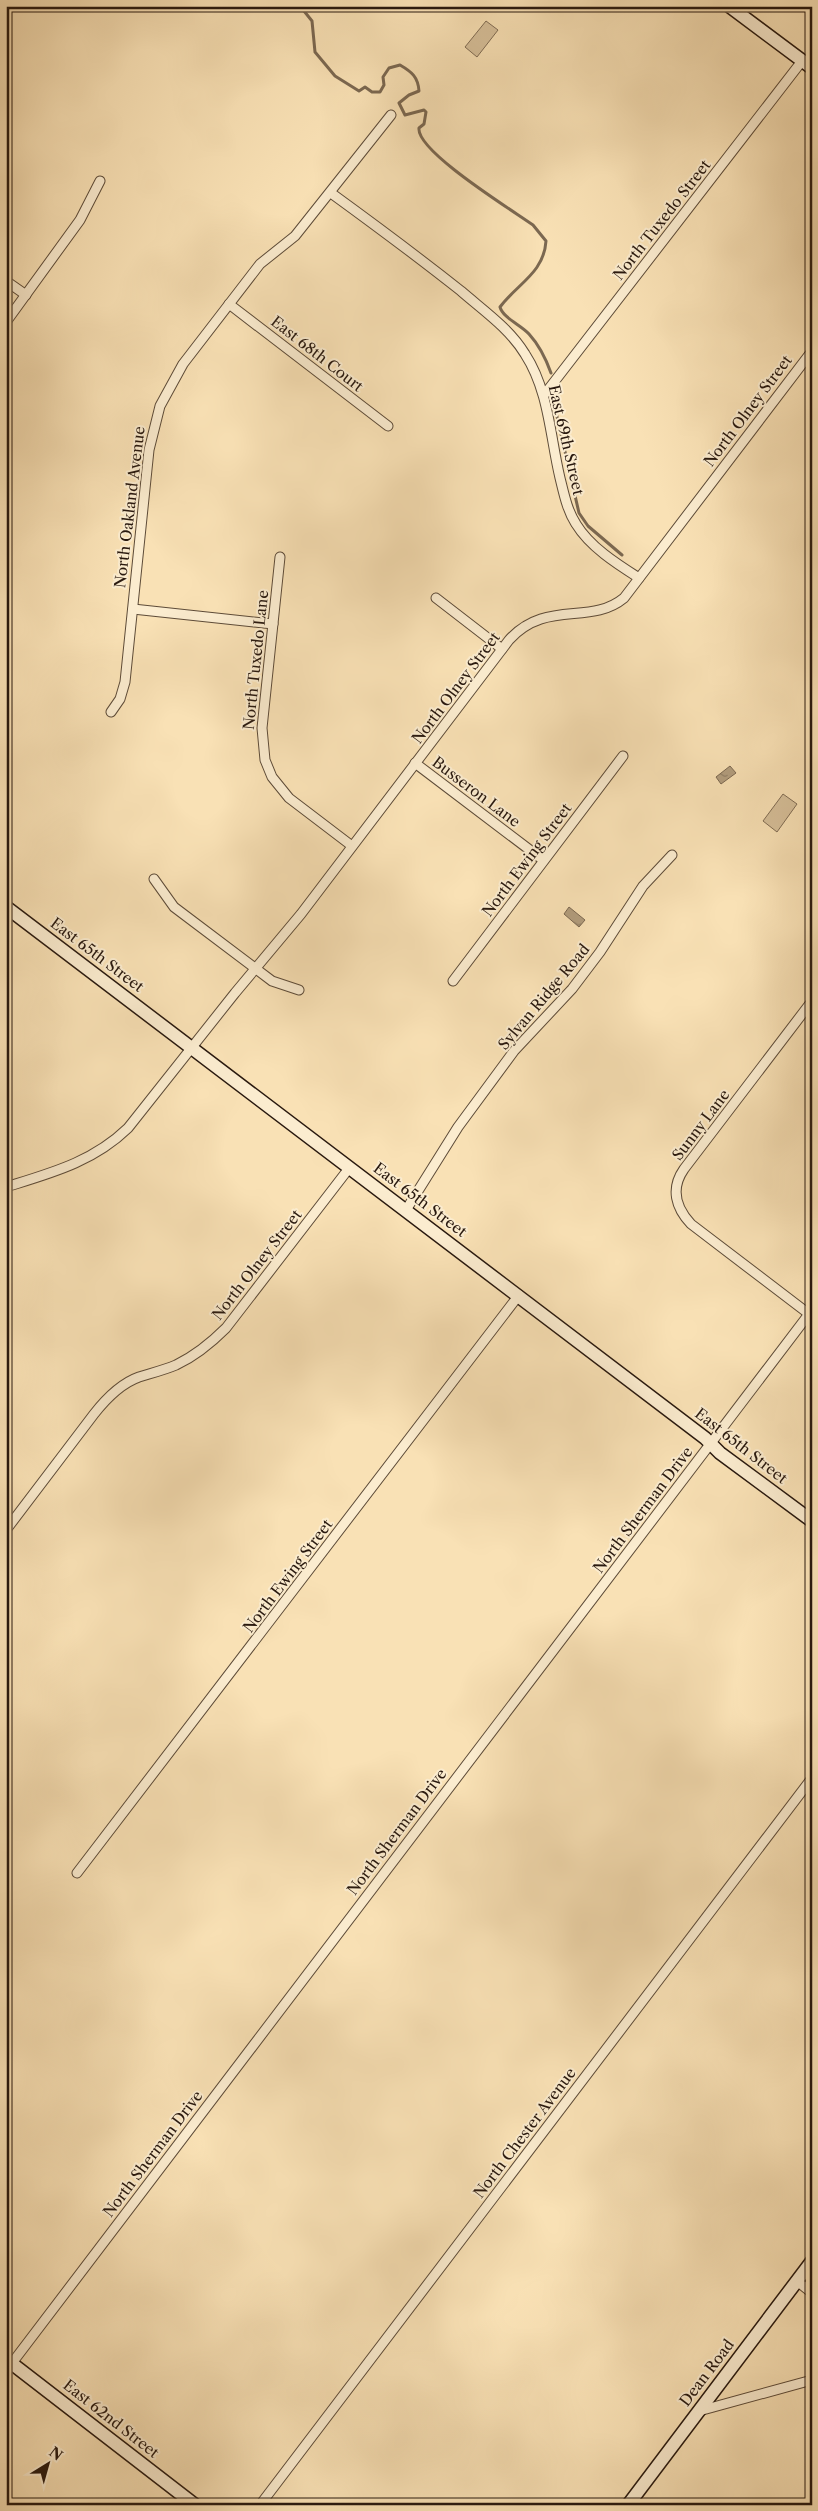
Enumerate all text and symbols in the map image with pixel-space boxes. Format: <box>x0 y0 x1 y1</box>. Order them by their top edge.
street label: North Tuxedo Street <box>609 155 715 284</box>
street label: East 68th Court <box>267 312 368 396</box>
street label: North Olney Street <box>699 351 796 470</box>
street label: East 69th Street <box>545 383 589 498</box>
street label: North Oakland Avenue <box>110 425 149 589</box>
street label: North Tuxedo Lane <box>239 589 272 731</box>
street label: North Olney Street <box>407 628 504 747</box>
street label: Busseron Lane <box>428 752 524 831</box>
street label: North Ewing Street <box>478 799 576 920</box>
street label: East 65th Street <box>47 913 148 996</box>
street label: Sylvan Ridge Road <box>494 940 593 1054</box>
street label: Sunny Lane <box>668 1085 733 1164</box>
street label: East 65th Street <box>370 1158 471 1241</box>
street label: North Olney Street <box>208 1205 306 1324</box>
street label: East 65th Street <box>691 1404 792 1488</box>
street label: North Sherman Drive <box>589 1443 696 1577</box>
street label: North Ewing Street <box>239 1515 337 1636</box>
street label: North Sherman Drive <box>343 1765 450 1899</box>
street label: North Chester Avenue <box>469 2064 580 2202</box>
street label: North Sherman Drive <box>99 2087 206 2221</box>
street label: Dean Road <box>675 2335 738 2410</box>
street label: East 62nd Street <box>60 2375 164 2462</box>
north arrow <box>22 2438 72 2488</box>
text: N <box>46 2443 66 2464</box>

